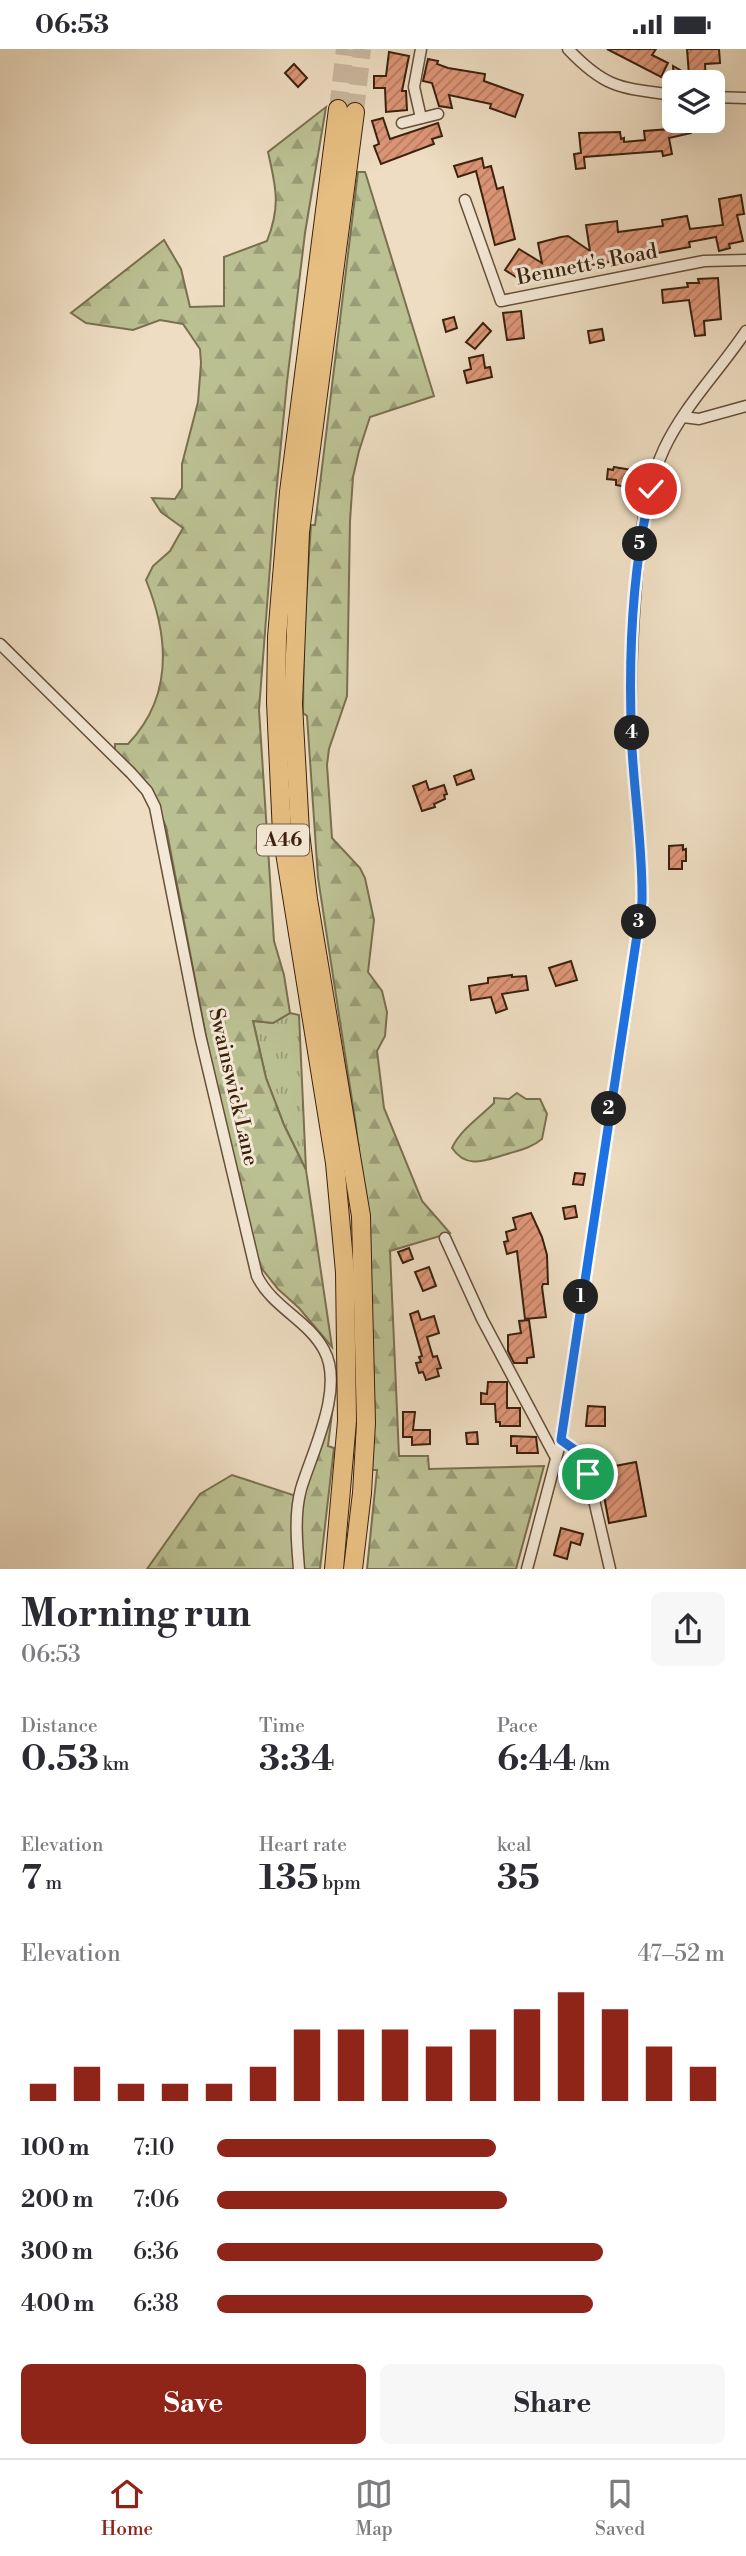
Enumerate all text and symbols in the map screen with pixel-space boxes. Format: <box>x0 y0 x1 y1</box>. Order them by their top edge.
text: 06:53 <box>35 9 109 41</box>
map controls <box>662 70 725 133</box>
button: layers <box>662 70 725 133</box>
street label: Bennett's Road <box>513 239 660 292</box>
pin <box>621 459 681 519</box>
icon: check <box>632 470 670 508</box>
pin: 5 <box>622 526 658 561</box>
text: 5 <box>634 531 645 555</box>
pin: 4 <box>614 715 650 751</box>
text: 4 <box>625 720 638 744</box>
road number: A46 <box>257 825 309 855</box>
pin: 3 <box>622 905 656 939</box>
text: 3 <box>633 909 644 933</box>
street label: Swainswick Lane <box>202 1006 264 1168</box>
pin: 2 <box>592 1091 626 1127</box>
text: 2 <box>603 1096 614 1120</box>
pin: 1 <box>564 1279 598 1315</box>
text: 1 <box>576 1284 585 1308</box>
pin <box>558 1444 618 1504</box>
icon: arrive <box>569 1455 607 1493</box>
text: Morning run <box>21 1591 251 1638</box>
button: share <box>651 1592 725 1666</box>
text: 06:53 <box>21 1641 81 1669</box>
text: Distance <box>21 1714 98 1738</box>
text: Time <box>259 1714 305 1738</box>
text: Pace <box>497 1714 538 1738</box>
text: 0.53 <box>21 1738 99 1781</box>
text: 3:34 <box>259 1738 335 1781</box>
text: 6:44 <box>497 1738 576 1781</box>
text: km <box>99 1752 129 1776</box>
text: /km <box>576 1752 610 1776</box>
text: Elevation <box>21 1833 103 1857</box>
text: Heart rate <box>259 1833 347 1857</box>
text: kcal <box>497 1833 531 1857</box>
text: 7 <box>21 1857 42 1900</box>
text: 135 <box>259 1857 319 1900</box>
text: 35 <box>497 1857 540 1900</box>
text: m <box>42 1871 62 1895</box>
text: bpm <box>319 1871 361 1895</box>
text: Elevation <box>21 1940 121 1968</box>
text: 47–52 m <box>638 1940 725 1968</box>
text: 100 m <box>21 2134 89 2162</box>
text: 7:10 <box>133 2134 175 2162</box>
text: 200 m <box>21 2186 93 2214</box>
text: 7:06 <box>133 2186 179 2214</box>
text: 300 m <box>21 2238 93 2266</box>
text: 6:36 <box>133 2238 179 2266</box>
text: 400 m <box>21 2290 94 2318</box>
text: 6:38 <box>133 2290 179 2318</box>
button: Save <box>21 2364 366 2444</box>
button: Share <box>380 2364 725 2444</box>
tab: Home <box>101 2475 153 2541</box>
tab: Map <box>355 2475 393 2541</box>
tab: Saved <box>595 2475 645 2541</box>

